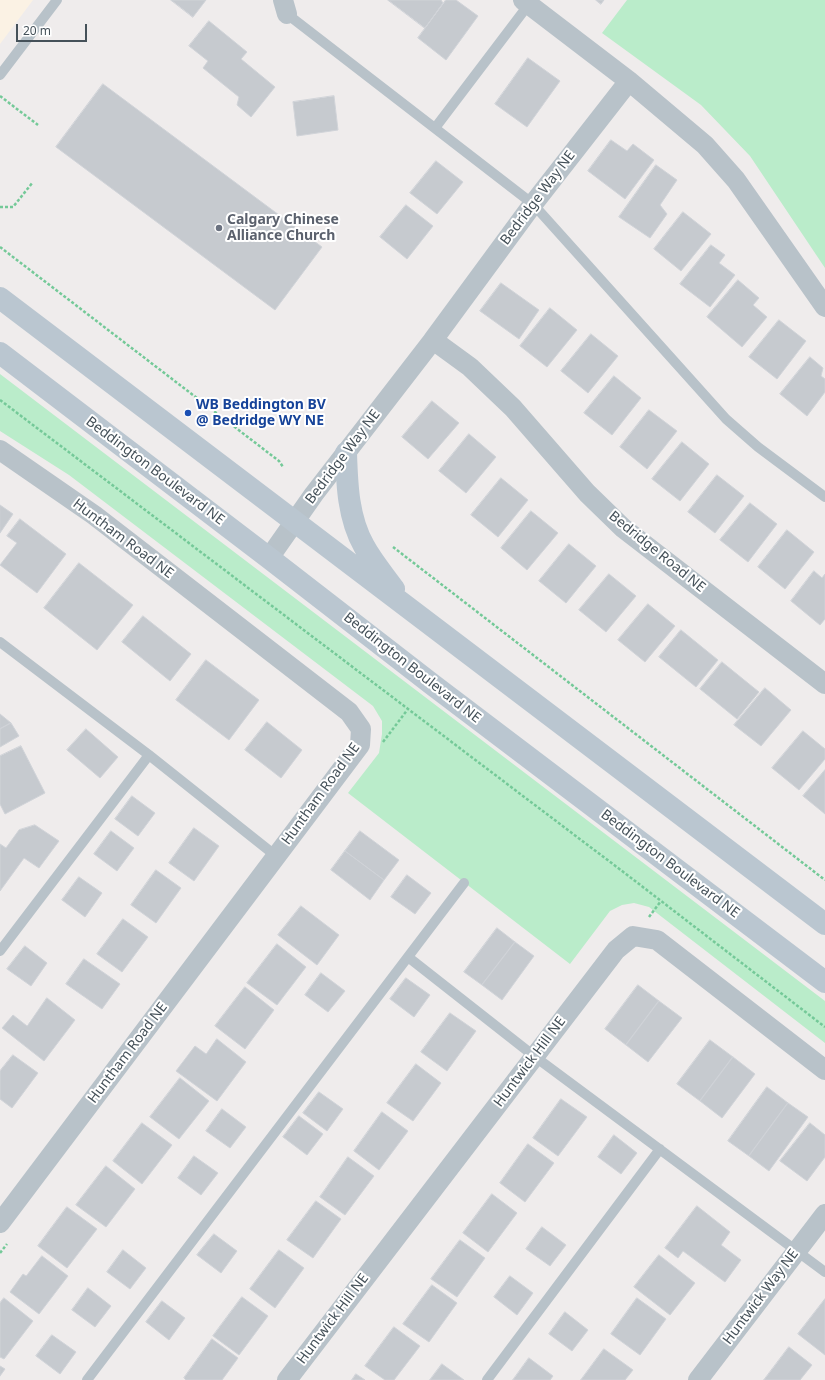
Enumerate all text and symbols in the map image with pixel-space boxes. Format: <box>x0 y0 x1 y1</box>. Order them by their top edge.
scale bar <box>18 16 89 42</box>
text: 20 m <box>23 22 51 39</box>
street label: Bedridge Way NE <box>497 148 579 248</box>
place label: Calgary Chinese Alliance Church <box>227 212 339 244</box>
marker: Calgary Chinese Alliance Church <box>214 223 224 233</box>
place label: WB Beddington BV @ Bedridge WY NE <box>196 397 326 430</box>
street label: Bedridge Way NE <box>302 407 384 507</box>
marker: WB Beddington BV @ Bedridge WY NE <box>183 408 193 418</box>
street label: Beddington Boulevard NE <box>82 413 228 529</box>
street label: Huntham Road NE <box>69 496 177 582</box>
street label: Bedridge Road NE <box>605 508 709 596</box>
street label: Beddington Boulevard NE <box>340 609 484 727</box>
street label: Huntham Road NE <box>278 740 364 848</box>
street label: Beddington Boulevard NE <box>597 806 743 922</box>
street label: Huntham Road NE <box>85 999 171 1107</box>
street label: Huntwick Hill NE <box>491 1014 569 1110</box>
street label: Huntwick Way NE <box>720 1246 802 1348</box>
street label: Huntwick Hill NE <box>294 1271 372 1367</box>

